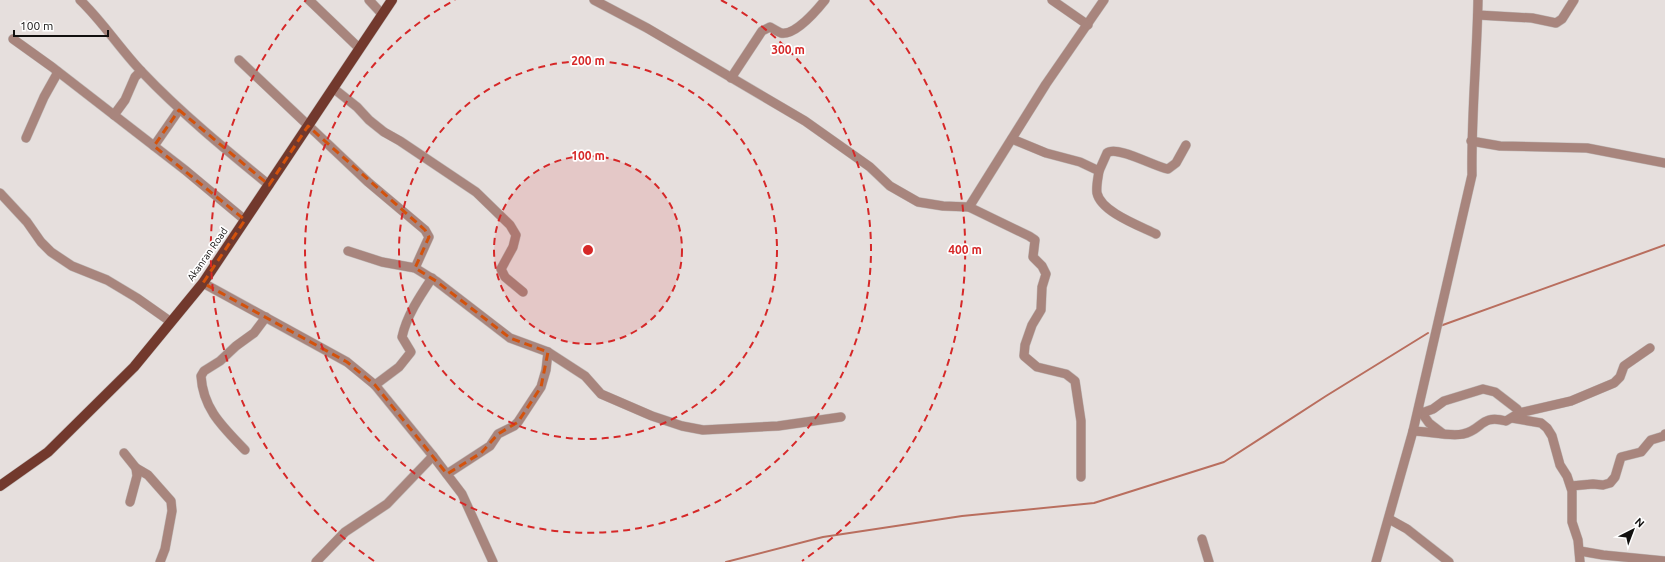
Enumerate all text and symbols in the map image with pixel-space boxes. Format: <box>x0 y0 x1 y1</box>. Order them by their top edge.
scale bar <box>14 12 108 38</box>
text: 100 m <box>20 19 53 32</box>
text: 300 m <box>771 43 805 56</box>
text: 200 m <box>571 54 605 67</box>
text: 100 m <box>571 149 605 162</box>
street label: Akanran Road <box>185 225 230 283</box>
centre of rings <box>581 243 595 257</box>
text: 400 m <box>948 243 982 256</box>
north arrow <box>1613 510 1653 550</box>
text: N <box>1633 515 1647 530</box>

